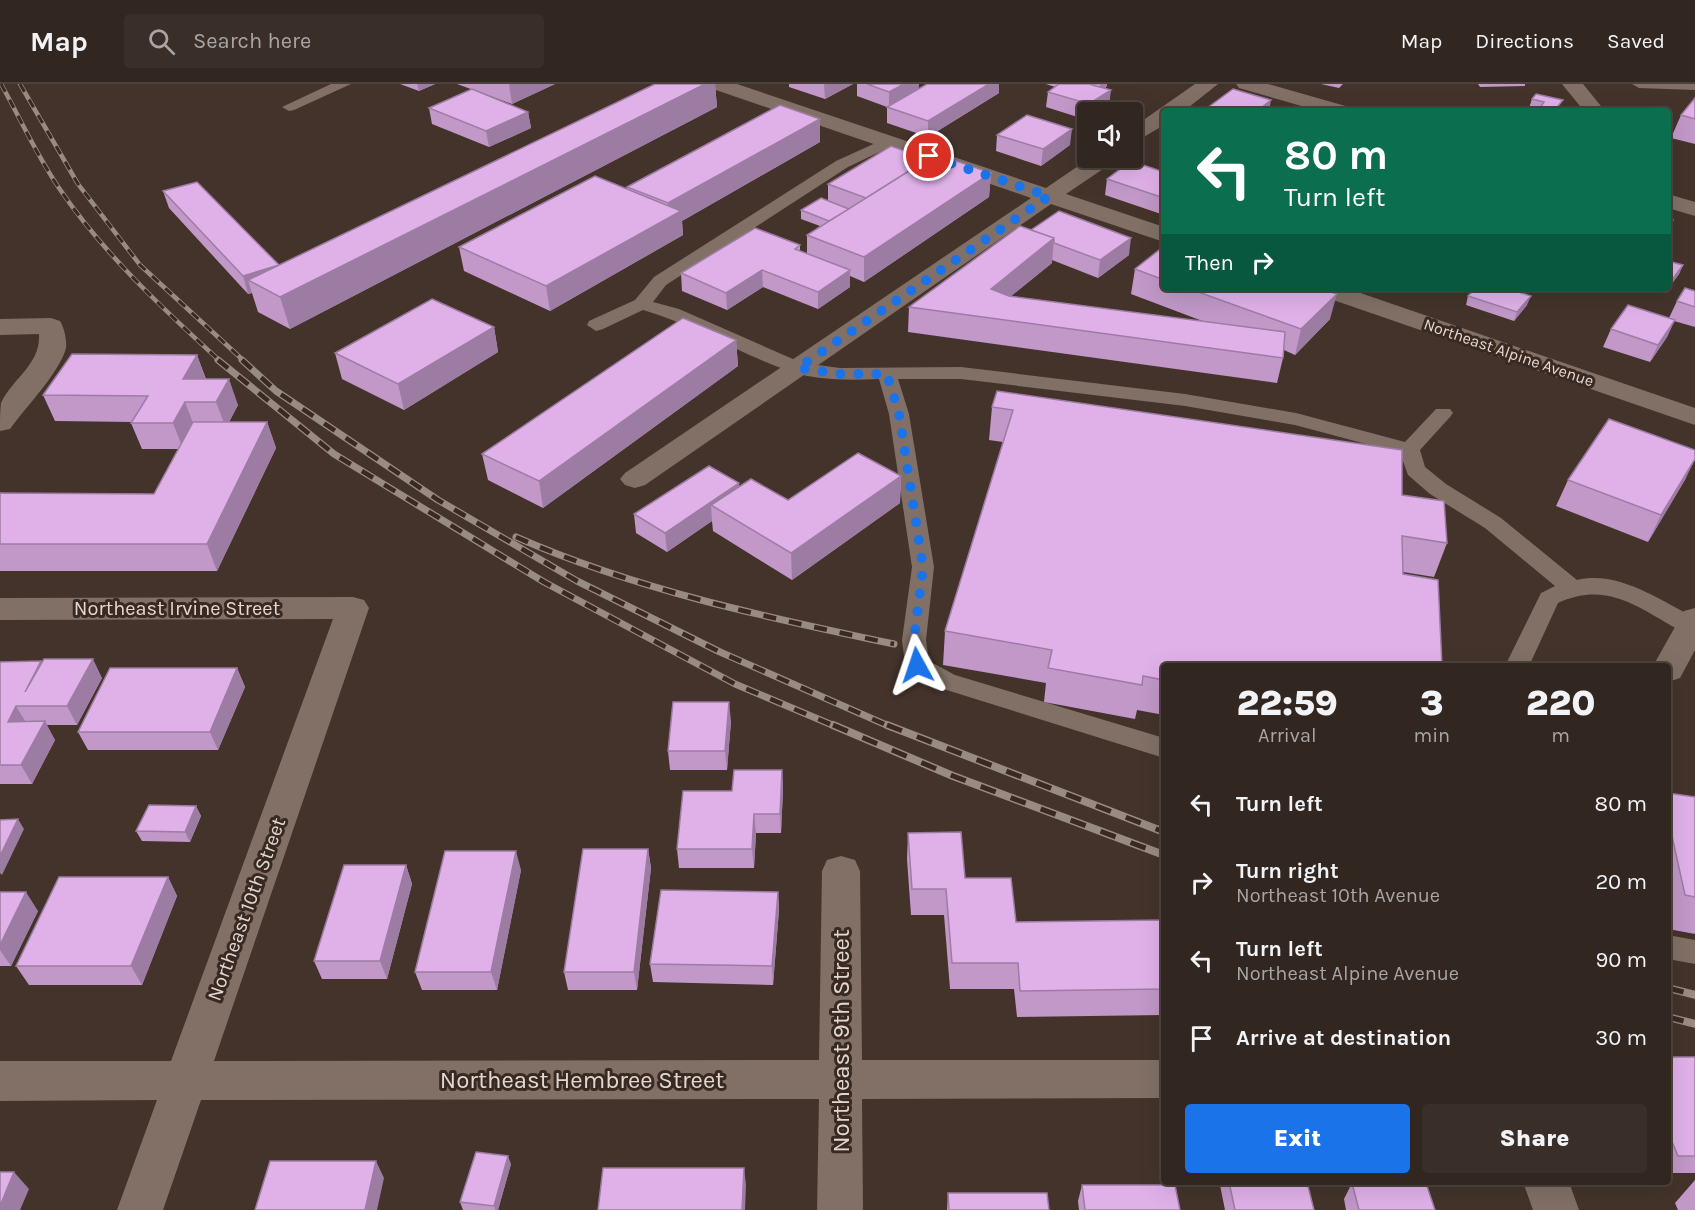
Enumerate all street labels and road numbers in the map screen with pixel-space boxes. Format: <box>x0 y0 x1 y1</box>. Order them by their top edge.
street label: Northeast Alpine Avenue <box>1421 314 1596 391</box>
street label: Northeast Irvine Street <box>74 597 281 620</box>
street label: Northeast 10th Street <box>203 814 290 1004</box>
street label: Northeast 9th Street <box>827 929 855 1153</box>
street label: Northeast Hembree Street <box>440 1066 724 1094</box>

